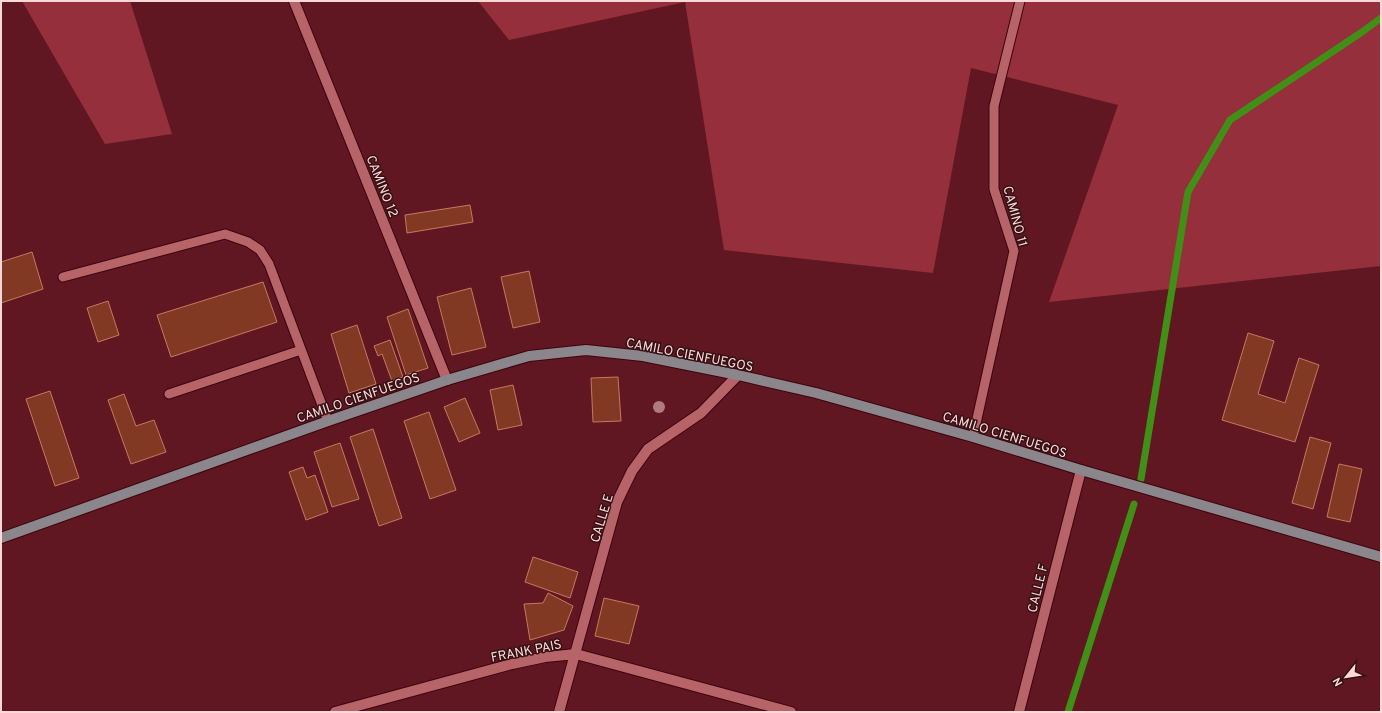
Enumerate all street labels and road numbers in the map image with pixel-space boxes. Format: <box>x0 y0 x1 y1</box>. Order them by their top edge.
street label: CAMINO 12 <box>362 154 401 220</box>
street label: CAMINO 11 <box>998 184 1030 249</box>
street label: CAMILO CIENFUEGOS <box>625 336 755 376</box>
street label: CAMILO CIENFUEGOS <box>295 370 422 427</box>
street label: CAMILO CIENFUEGOS <box>940 409 1069 462</box>
street label: CALLE E <box>588 492 618 545</box>
street label: CALLE F <box>1025 563 1053 614</box>
street label: FRANK PAIS <box>490 637 563 667</box>

